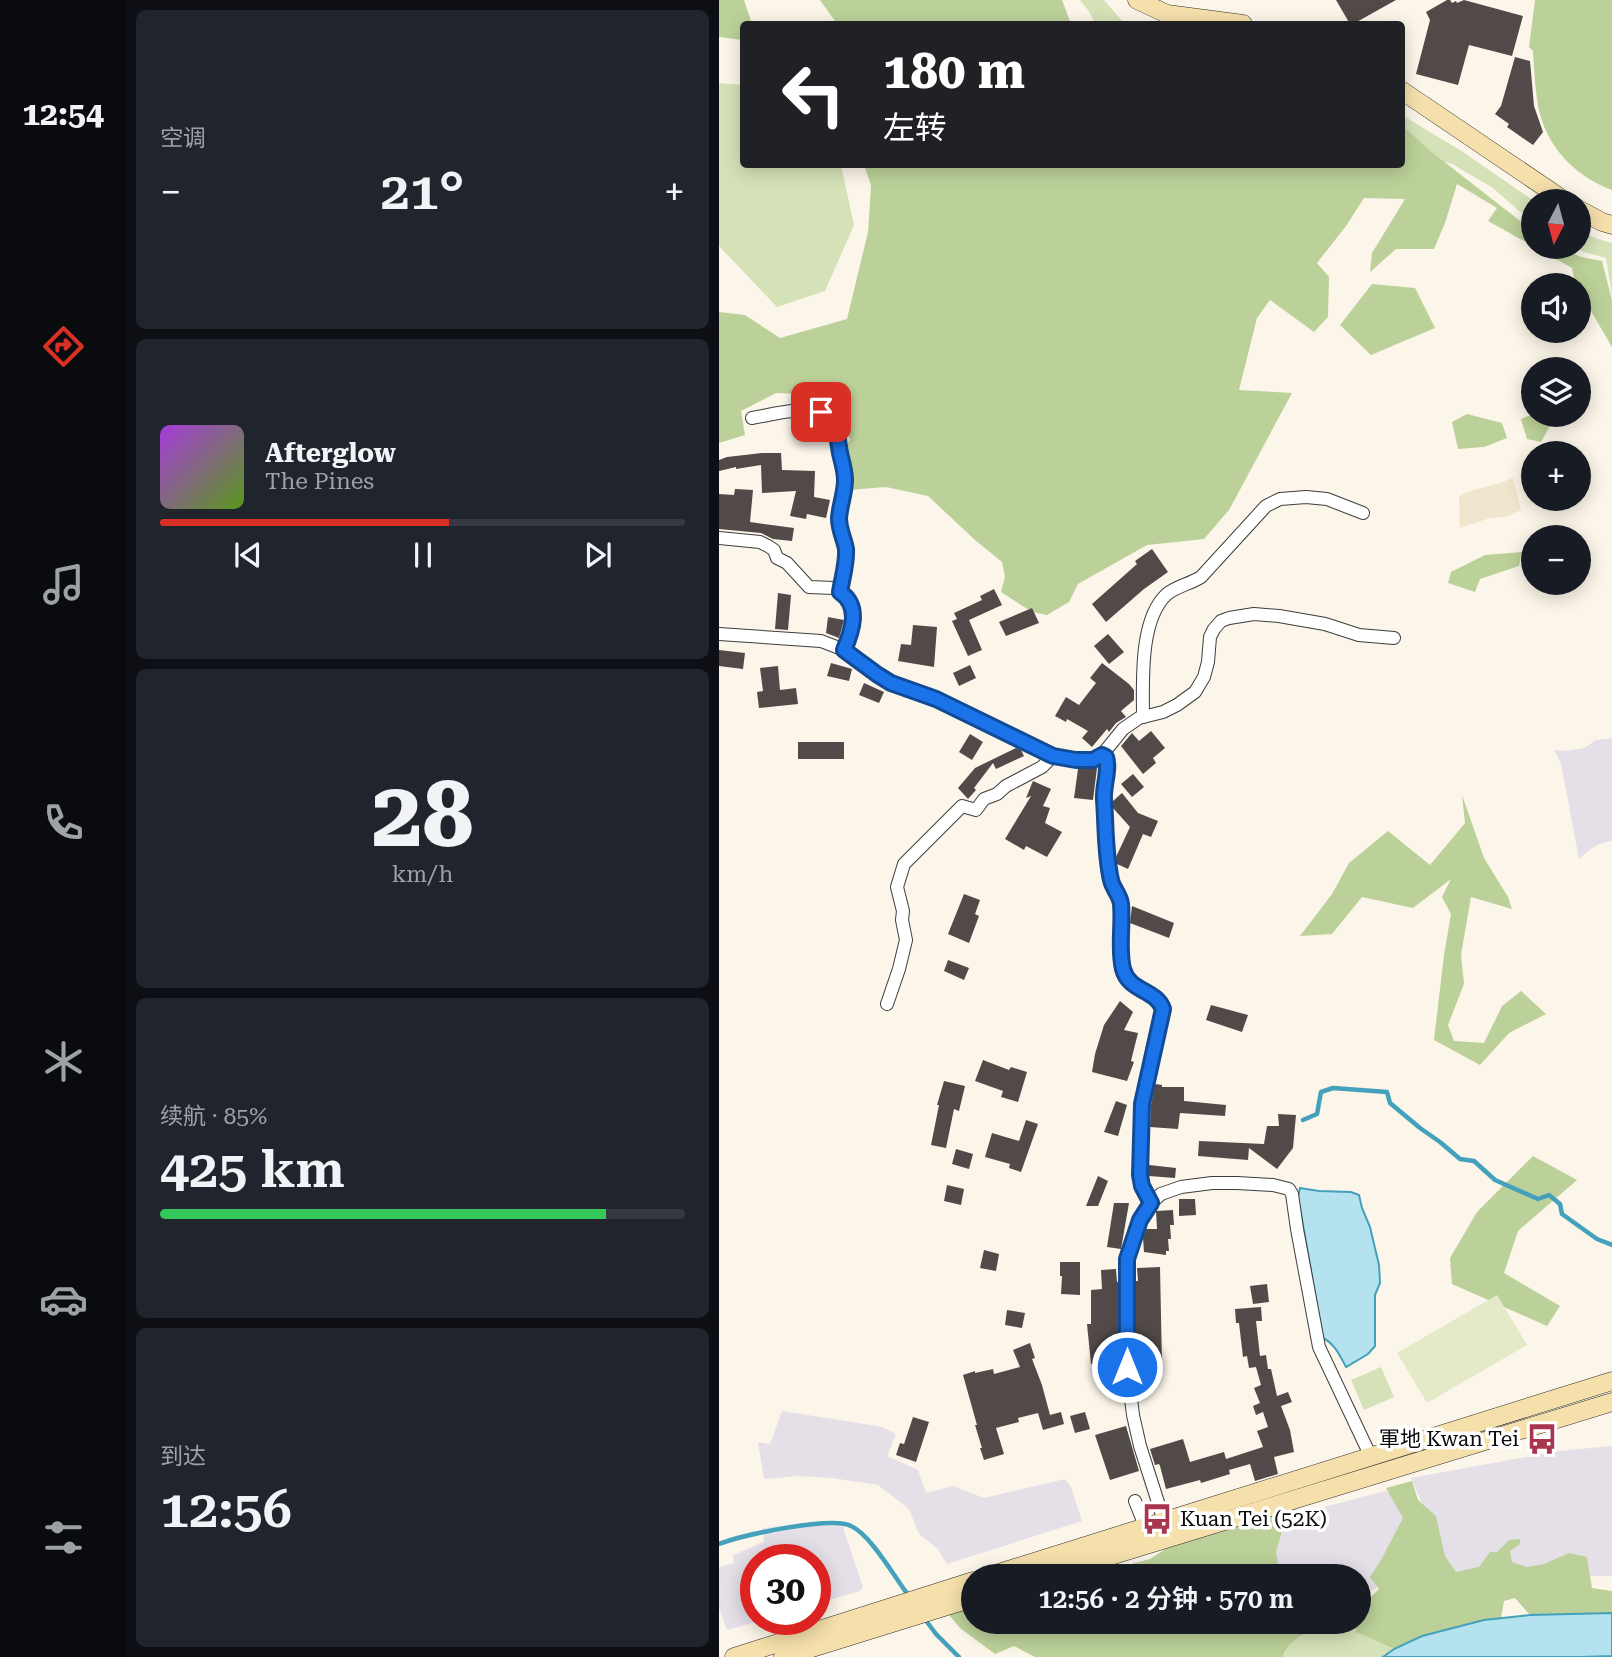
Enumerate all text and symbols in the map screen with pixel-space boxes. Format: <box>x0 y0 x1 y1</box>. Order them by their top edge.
text: 180 m <box>883 43 1025 100</box>
icon: left <box>768 49 859 140</box>
text: 12:54 <box>22 95 104 133</box>
text: 左转 <box>883 109 947 147</box>
text: 空调 <box>160 125 206 152</box>
text: 21° <box>381 161 464 222</box>
text: − <box>160 170 181 214</box>
text: + <box>664 170 685 214</box>
north arrow <box>1521 189 1591 259</box>
map controls <box>1521 189 1591 595</box>
button: sound <box>1521 273 1591 343</box>
icon: directions <box>39 322 88 371</box>
button: layers <box>1521 357 1591 427</box>
pin <box>791 382 851 442</box>
icon: arrive <box>802 393 840 431</box>
text: Afterglow <box>265 438 396 468</box>
button: + <box>1521 441 1591 511</box>
text: The Pines <box>265 468 374 495</box>
button: − <box>1521 525 1591 595</box>
icon: previous <box>229 536 267 574</box>
icon: pause <box>404 536 442 574</box>
icon: next <box>579 536 617 574</box>
icon: music <box>39 560 88 609</box>
text: 28 <box>372 762 473 868</box>
icon: phone <box>39 798 88 847</box>
text: km/h <box>392 861 453 888</box>
icon: climate <box>39 1037 88 1086</box>
text: 续航 · 85% <box>160 1103 267 1130</box>
text: 425 km <box>160 1139 345 1200</box>
icon: car <box>39 1275 88 1324</box>
position arrow <box>1090 1330 1164 1404</box>
bus stop icon: 軍地 Kwan Tei <box>1525 1422 1559 1456</box>
place label: 軍地 Kwan Tei <box>1379 1427 1519 1451</box>
text: 到达 <box>160 1443 206 1470</box>
text: 12:56 <box>160 1479 292 1540</box>
bus stop icon: Kuan Tei (52K) <box>1140 1502 1174 1536</box>
place label: Kuan Tei (52K) <box>1180 1507 1327 1531</box>
icon: filters <box>39 1513 88 1562</box>
speed limit sign: 30 <box>740 1544 831 1635</box>
text: 12:56 · 2 分钟 · 570 m <box>1038 1584 1294 1614</box>

